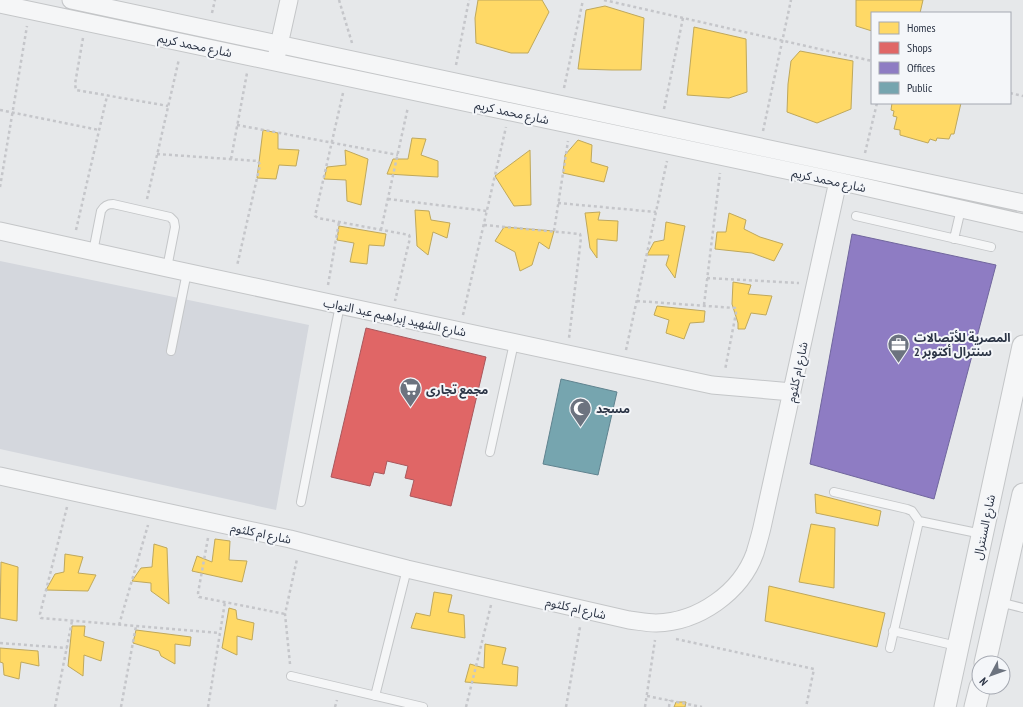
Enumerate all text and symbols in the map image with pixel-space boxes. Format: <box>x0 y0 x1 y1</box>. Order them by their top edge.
legend <box>871 12 1011 104</box>
text: Homes <box>907 20 935 35</box>
street label: شارع محمد كريم <box>156 30 233 62</box>
text: Shops <box>907 40 932 55</box>
text: Offices <box>907 60 935 75</box>
text: Public <box>907 80 933 95</box>
street label: شارع محمد كريم <box>473 97 550 129</box>
street label: شارع محمد كريم <box>790 165 867 197</box>
street label: شارع الشهيد إبراهيم عبد التواب <box>322 295 468 341</box>
place label: المصرية للأتصالات سنترال أكتوبر 2 <box>914 330 1011 359</box>
office icon: المصرية للأتصالات سنترال أكتوبر 2 <box>886 331 912 364</box>
street label: شارع ام كلثوم <box>783 340 813 404</box>
supermarket icon: مجمع تجارى <box>397 376 423 409</box>
place label: مجمع تجارى <box>426 382 488 399</box>
mosque icon: مسجد <box>567 395 593 428</box>
place label: مسجد <box>596 401 630 416</box>
street label: شارع السنترال <box>970 493 1000 561</box>
street label: شارع ام كلثوم <box>229 519 293 549</box>
street label: شارع ام كلثوم <box>544 594 608 624</box>
north arrow <box>971 655 1011 695</box>
text: N <box>976 675 991 688</box>

